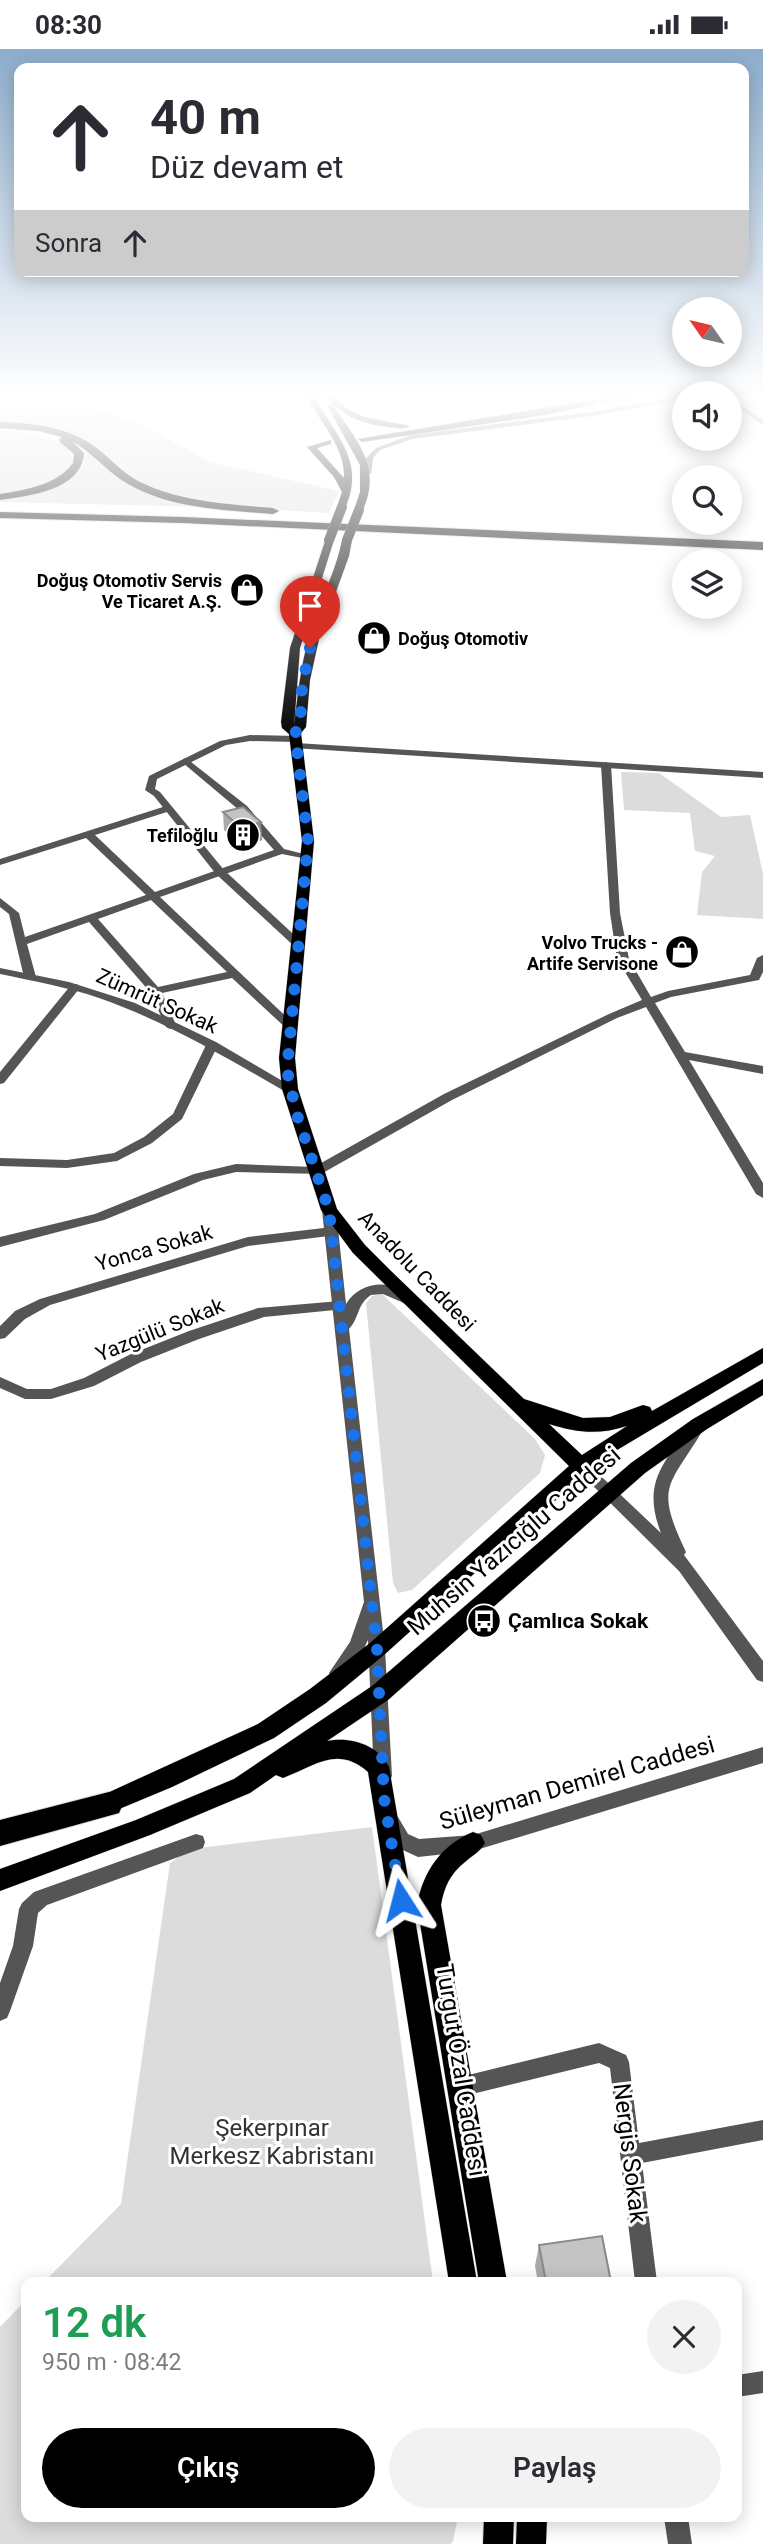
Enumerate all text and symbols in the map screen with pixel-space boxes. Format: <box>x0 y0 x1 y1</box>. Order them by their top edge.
text: 08:30 <box>35 10 102 40</box>
text: 40 m <box>150 89 261 146</box>
icon: ahead <box>35 91 126 182</box>
text: Düz devam et <box>150 148 343 186</box>
icon: ahead <box>116 224 154 262</box>
text: Sonra <box>35 228 102 258</box>
north arrow <box>672 297 742 367</box>
map controls <box>672 297 742 619</box>
button: sound <box>672 381 742 451</box>
button: search <box>672 465 742 535</box>
button: layers <box>672 549 742 619</box>
place label: Doğuş Otomotiv Servis Ve Ticaret A.Ş. <box>37 570 222 612</box>
shop icon: Doğuş Otomotiv Servis Ve Ticaret A.Ş. <box>228 571 266 609</box>
pin <box>280 576 340 648</box>
icon: arrive <box>291 587 329 625</box>
shop icon: Doğuş Otomotiv <box>355 619 393 657</box>
place label: Doğuş Otomotiv <box>398 628 528 649</box>
building icon: Tefiloğlu <box>224 816 262 854</box>
place label: Tefiloğlu <box>147 825 218 846</box>
place label: Volvo Trucks - Artife Servisone <box>527 932 658 974</box>
shop icon: Volvo Trucks - Artife Servisone <box>663 933 701 971</box>
street label: Zümrüt Sokak <box>93 964 222 1039</box>
street label: Anadolu Caddesi <box>353 1206 481 1336</box>
street label: Yonca Sokak <box>93 1220 215 1276</box>
street label: Yazgülü Sokak <box>92 1293 228 1367</box>
street label: Muhsin Yazıcığlu Caddesi <box>402 1441 626 1641</box>
bus stop icon: Çamlıca Sokak <box>465 1602 503 1640</box>
place label: Çamlıca Sokak <box>508 1609 649 1633</box>
street label: Süleyman Demirel Caddesi <box>436 1730 718 1836</box>
position arrow <box>364 1863 438 1937</box>
street label: Turgut Özal Caddesi <box>430 1962 492 2178</box>
street label: Nergis Sokak <box>608 2081 653 2225</box>
park label: Şekerpınar Merkesz Kabristanı <box>170 2114 374 2170</box>
text: 12 dk <box>42 2298 146 2347</box>
button: close <box>647 2300 721 2374</box>
text: 950 m · 08:42 <box>42 2349 181 2376</box>
button: Çıkış <box>42 2428 375 2508</box>
button: Paylaş <box>389 2428 721 2508</box>

